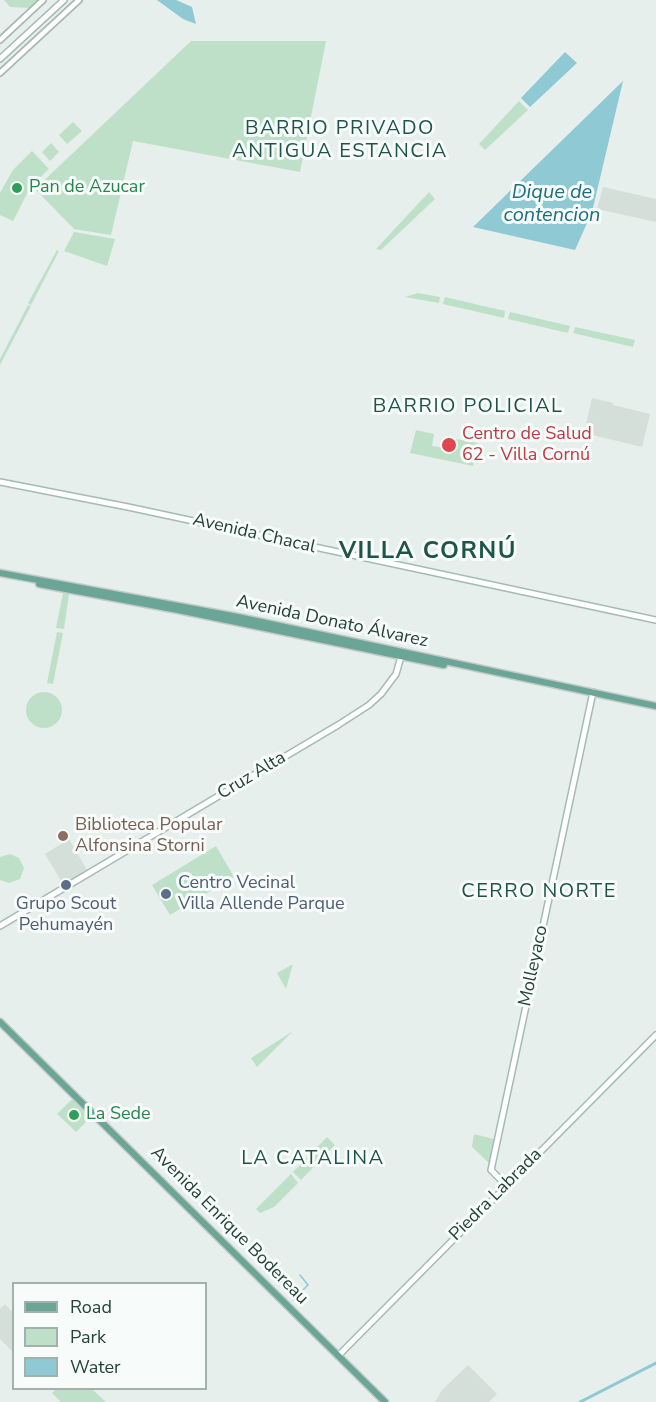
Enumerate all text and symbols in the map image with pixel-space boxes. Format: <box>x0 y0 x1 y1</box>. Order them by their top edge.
district label: BARRIO PRIVADO ANTIGUA ESTANCIA <box>232 117 448 164</box>
place label: Pan de Azucar <box>29 177 145 199</box>
marker: Pan de Azucar <box>10 181 24 195</box>
water label: Dique de contencion <box>504 181 600 228</box>
district label: BARRIO POLICIAL <box>373 395 563 419</box>
place label: Centro de Salud 62 - Villa Cornú <box>462 424 592 466</box>
marker: Centro de Salud 62 - Villa Cornú <box>440 436 458 454</box>
street label: Avenida Chacal <box>190 509 318 559</box>
district label: VILLA CORNÚ <box>339 538 517 566</box>
street label: Avenida Donato Álvarez <box>234 591 430 653</box>
street label: Cruz Alta <box>214 747 290 805</box>
place label: Biblioteca Popular Alfonsina Storni <box>75 815 222 858</box>
marker: Biblioteca Popular Alfonsina Storni <box>56 829 70 843</box>
place label: Centro Vecinal Villa Allende Parque <box>178 873 345 916</box>
marker: Grupo Scout Pehumayén <box>59 878 73 892</box>
district label: CERRO NORTE <box>461 880 617 904</box>
marker: Centro Vecinal Villa Allende Parque <box>159 887 173 901</box>
place label: Grupo Scout Pehumayén <box>16 894 116 936</box>
street label: Molleyaco <box>515 924 553 1008</box>
place label: La Sede <box>86 1104 151 1126</box>
marker: La Sede <box>67 1108 81 1122</box>
street label: Avenida Enrique Bodereau <box>146 1143 312 1309</box>
street label: Piedra Labrada <box>445 1144 547 1246</box>
district label: LA CATALINA <box>241 1147 385 1171</box>
legend <box>12 1282 207 1390</box>
text: Road <box>70 1295 112 1319</box>
text: Park <box>70 1325 106 1349</box>
text: Water <box>70 1355 121 1379</box>

